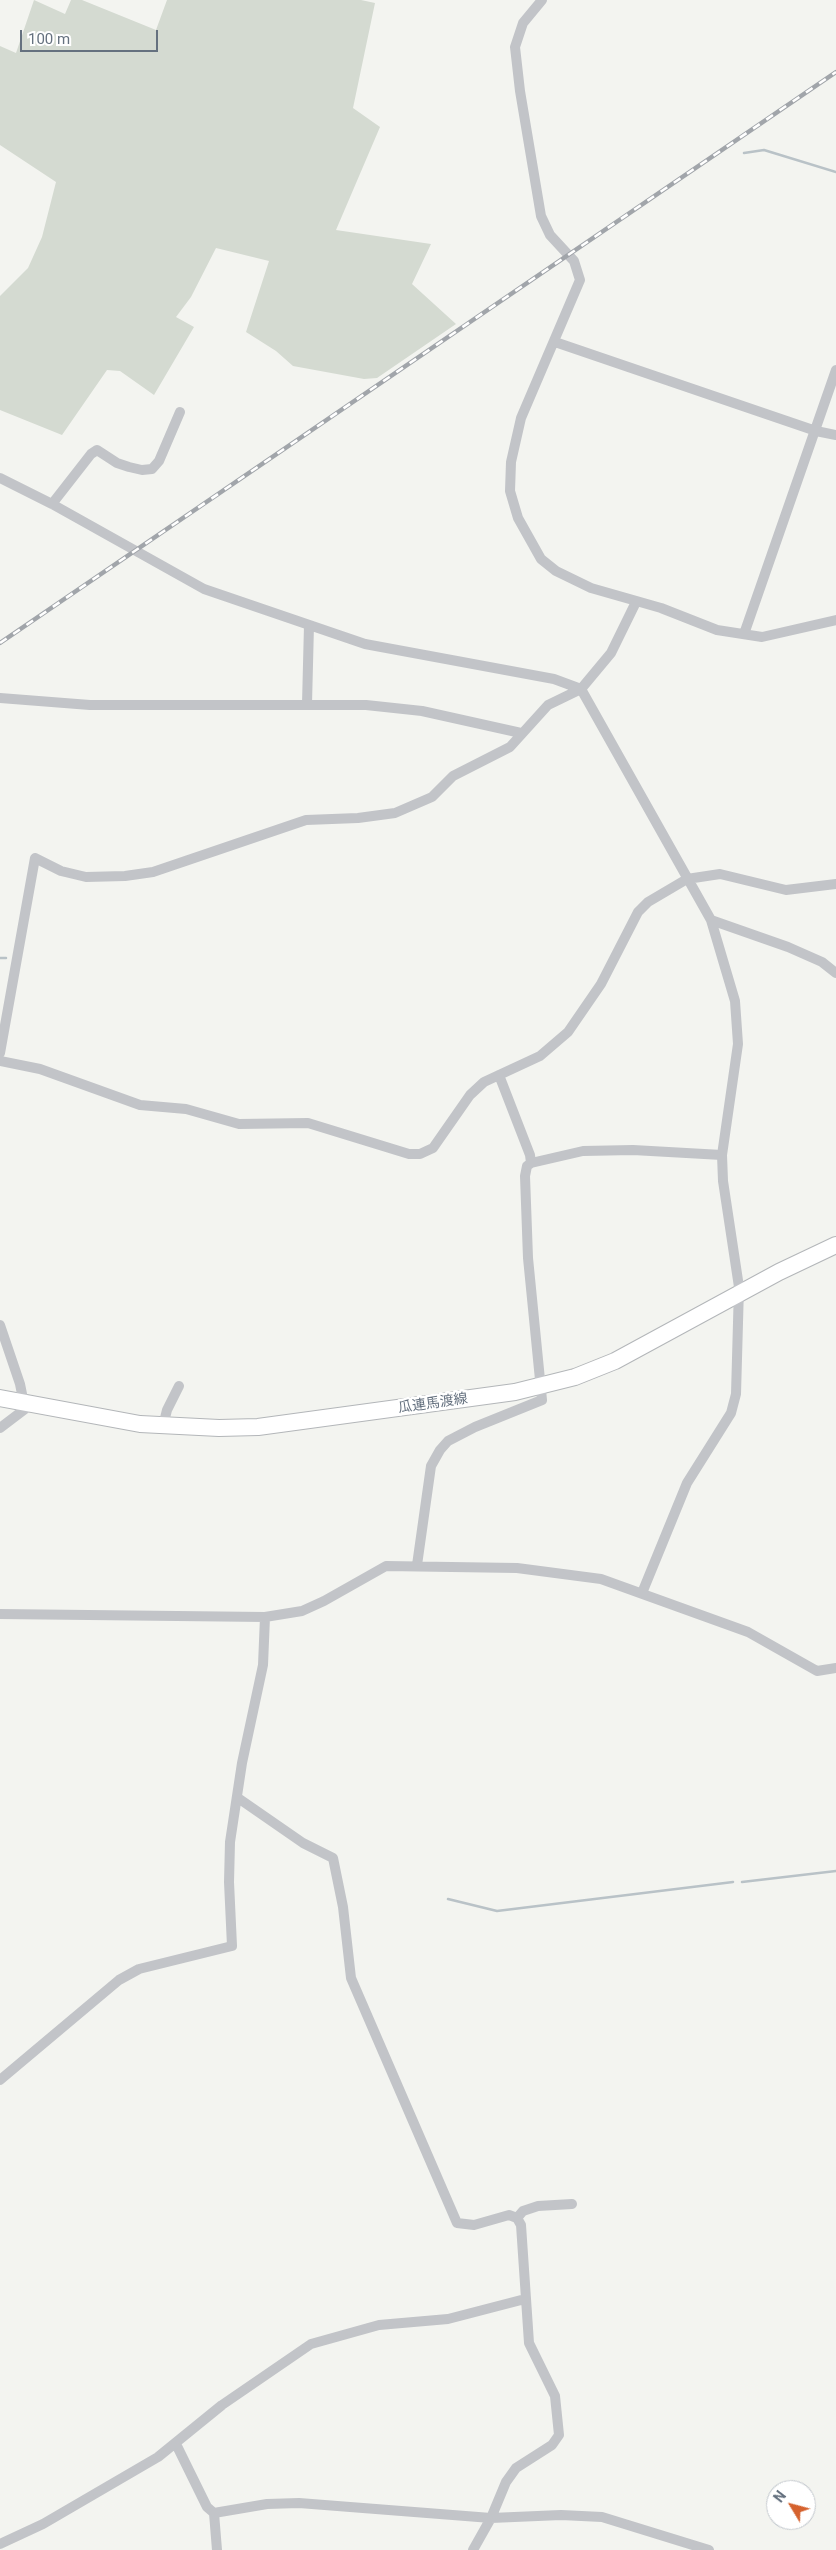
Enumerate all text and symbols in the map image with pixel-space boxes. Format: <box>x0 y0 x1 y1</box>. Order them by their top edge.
scale bar <box>22 20 160 52</box>
text: 100 m <box>28 30 70 48</box>
street label: 瓜連馬渡線 <box>397 1391 469 1417</box>
north arrow <box>766 2480 816 2530</box>
text: N <box>770 2488 789 2505</box>

